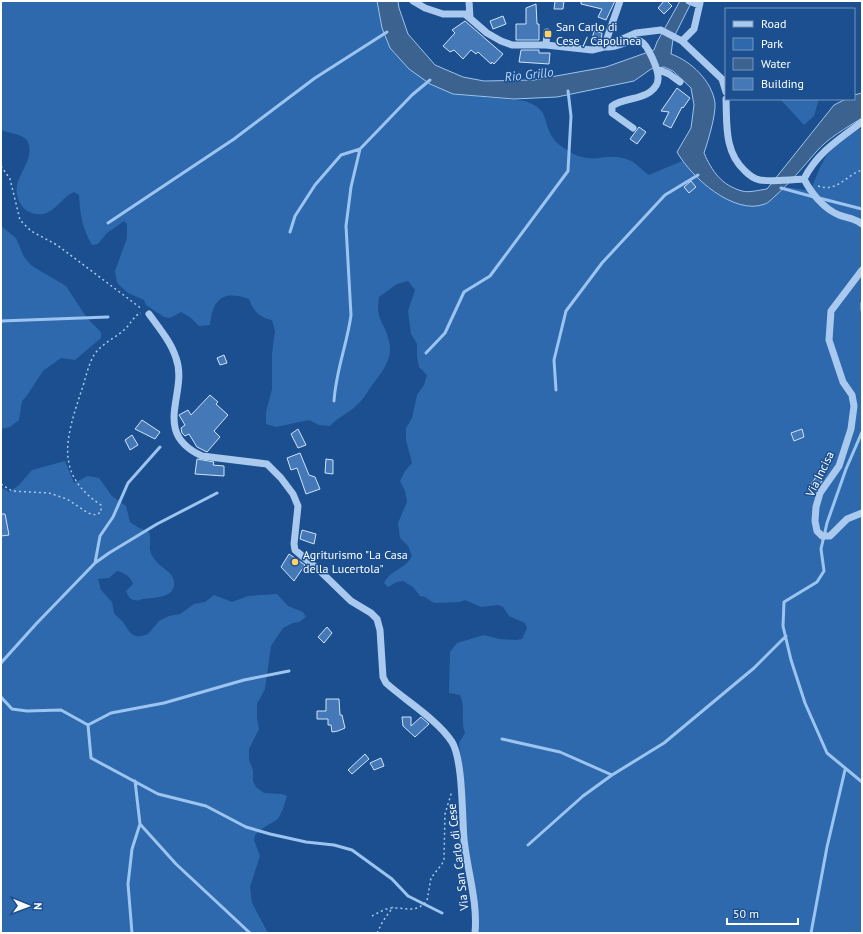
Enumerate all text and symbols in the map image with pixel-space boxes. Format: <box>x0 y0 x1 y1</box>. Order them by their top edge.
legend <box>725 8 855 100</box>
text: Road <box>761 16 786 31</box>
place label: San Carlo di Cese / Capolinea <box>556 19 641 48</box>
marker: San Carlo di Cese / Capolinea <box>543 29 553 39</box>
text: Park <box>761 36 783 51</box>
text: Water <box>761 56 791 71</box>
water label: Rio Grillo <box>504 63 555 86</box>
text: Building <box>761 76 804 91</box>
street label: Via Incisa <box>802 448 837 500</box>
place label: Agriturismo "La Casa della Lucertola" <box>303 547 408 576</box>
marker: Agriturismo "La Casa della Lucertola" <box>290 557 300 567</box>
street label: Via San Carlo di Cese <box>443 803 472 912</box>
north arrow <box>8 886 48 926</box>
scale bar <box>727 900 798 926</box>
text: N <box>31 902 45 910</box>
text: 50 m <box>733 906 759 921</box>

